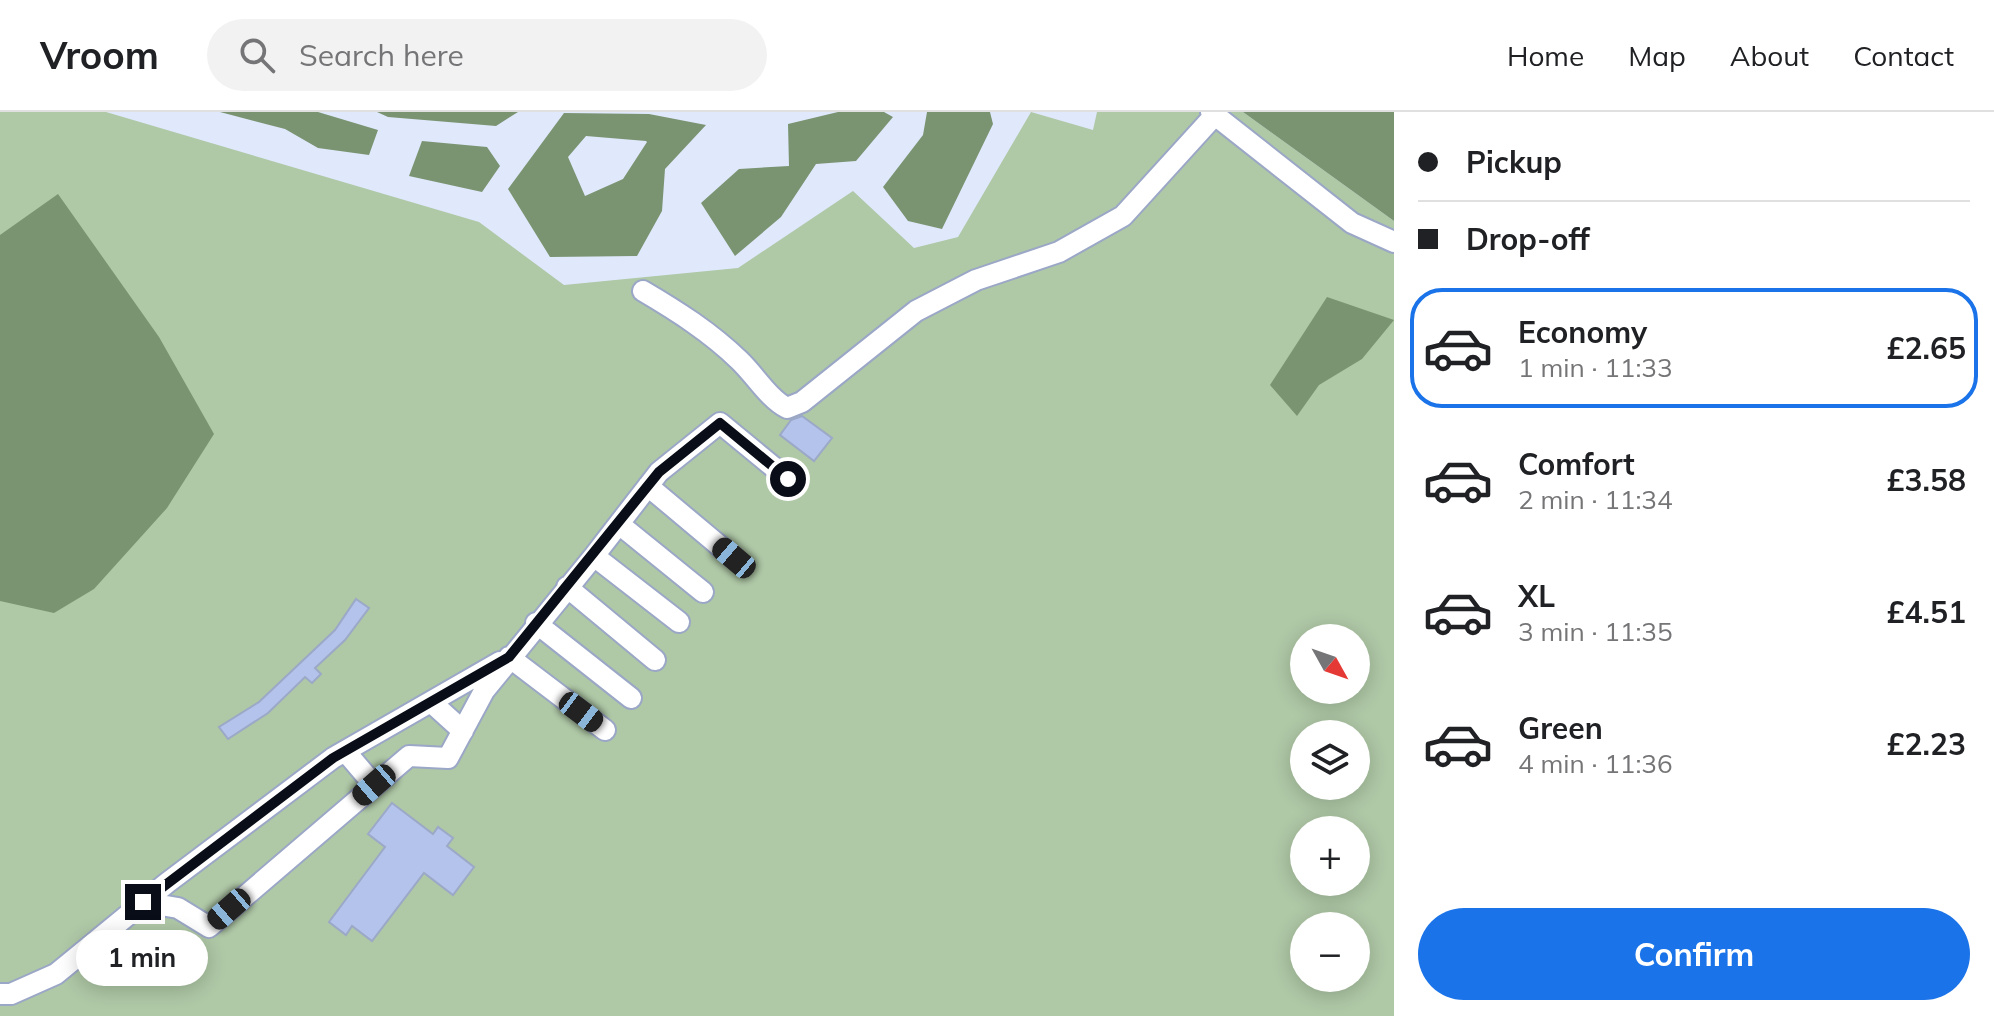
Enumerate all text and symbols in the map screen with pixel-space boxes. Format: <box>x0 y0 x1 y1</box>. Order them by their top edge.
search box <box>207 19 767 91</box>
text: Vroom <box>40 31 159 79</box>
icon: search <box>235 33 279 77</box>
text: Search here <box>299 36 464 74</box>
text: Home <box>1507 38 1584 73</box>
text: Map <box>1628 38 1686 73</box>
text: About <box>1730 38 1809 73</box>
text: Contact <box>1853 38 1954 73</box>
text: Pickup <box>1466 143 1562 181</box>
text: Drop-off <box>1466 220 1590 258</box>
icon: car <box>1422 312 1494 384</box>
text: Economy <box>1518 313 1647 351</box>
text: £2.65 <box>1887 329 1966 367</box>
text: 1 min · 11:33 <box>1518 351 1673 384</box>
icon: car <box>1422 444 1494 516</box>
text: Comfort <box>1518 445 1635 483</box>
route start <box>770 461 806 497</box>
text: £3.58 <box>1887 461 1966 499</box>
text: 2 min · 11:34 <box>1518 483 1673 516</box>
car <box>708 533 760 583</box>
icon: car <box>1422 576 1494 648</box>
text: XL <box>1518 577 1555 615</box>
text: £4.51 <box>1887 593 1966 631</box>
text: 3 min · 11:35 <box>1518 615 1673 648</box>
north arrow <box>1290 624 1370 704</box>
map controls <box>1290 624 1370 992</box>
car <box>555 688 607 736</box>
icon: car <box>1422 708 1494 780</box>
text: Green <box>1518 709 1603 747</box>
button: layers <box>1290 720 1370 800</box>
text: £2.23 <box>1887 725 1966 763</box>
text: 4 min · 11:36 <box>1518 747 1673 780</box>
car <box>348 760 400 810</box>
button: + <box>1290 816 1370 896</box>
route end <box>125 884 161 920</box>
car <box>203 884 255 934</box>
button: Confirm <box>1418 908 1970 1000</box>
button: − <box>1290 912 1370 992</box>
callout: 1 min <box>77 930 209 986</box>
text: 1 min <box>108 941 176 974</box>

